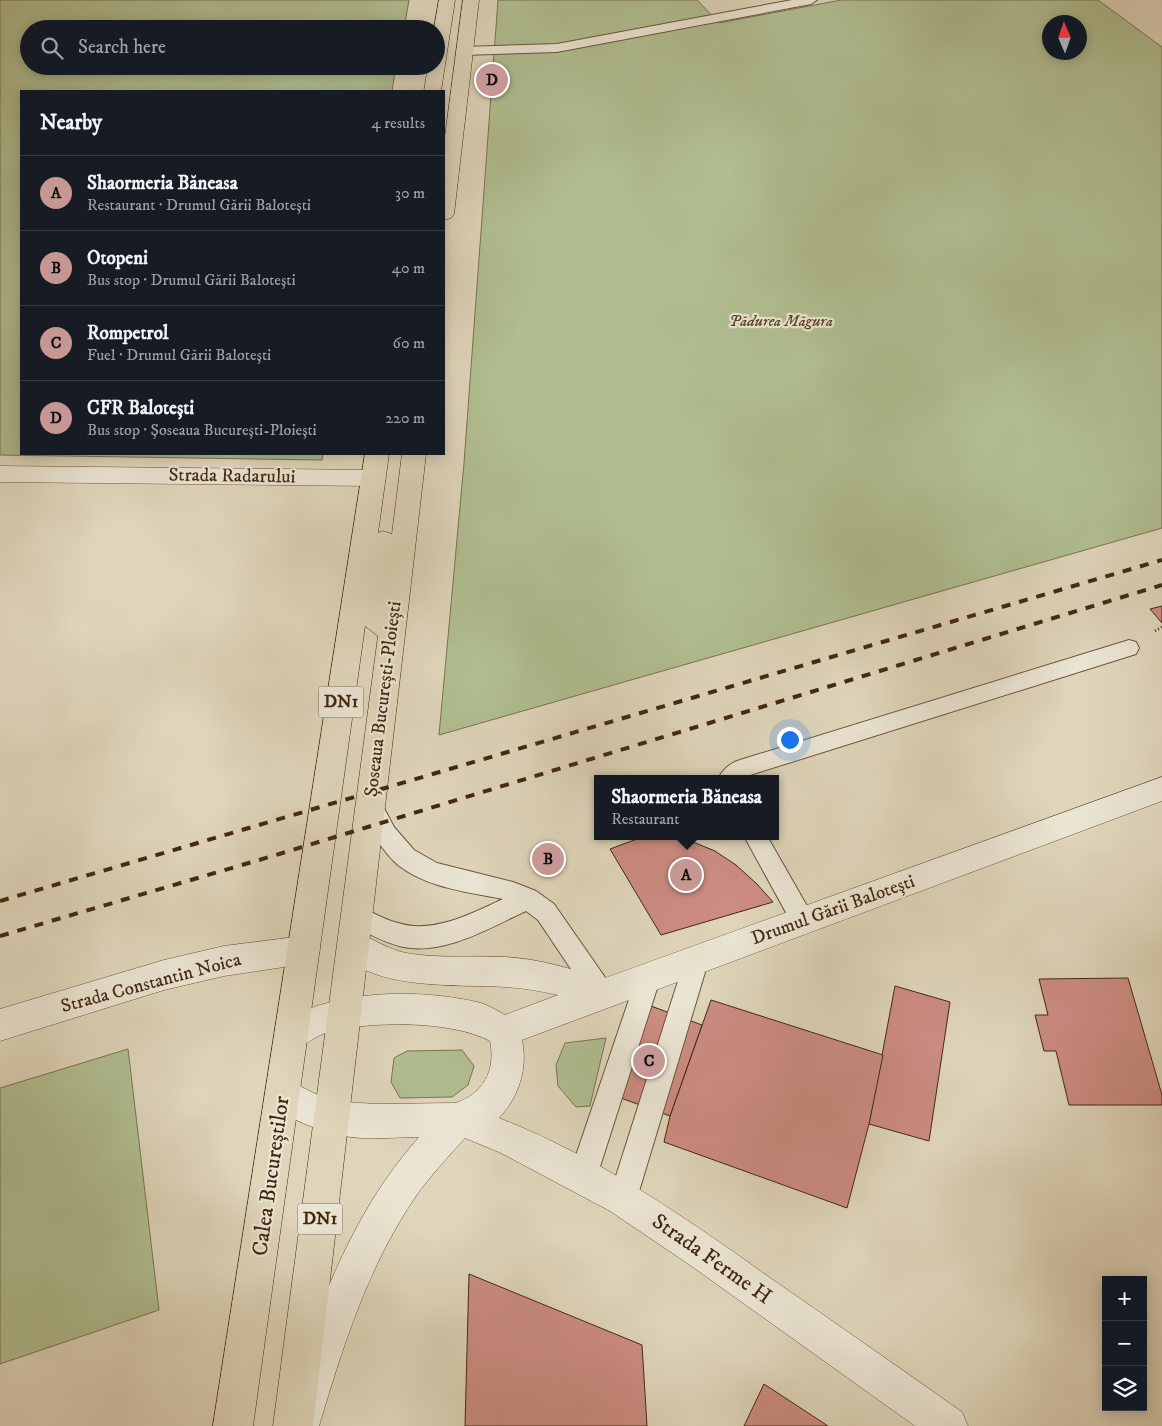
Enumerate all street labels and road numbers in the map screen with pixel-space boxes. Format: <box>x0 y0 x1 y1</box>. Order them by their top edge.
street label: Strada Radarului <box>168 463 296 489</box>
street label: Șoseaua București-Ploiești <box>360 600 406 798</box>
road number: DN1 <box>318 686 364 718</box>
street label: Drumul Gării Balotești <box>748 870 918 950</box>
street label: Strada Constantin Noica <box>58 948 244 1018</box>
street label: Calea Bucureștilor <box>246 1094 296 1258</box>
road number: DN1 <box>298 1204 342 1234</box>
street label: Strada Ferme H <box>647 1208 777 1310</box>

